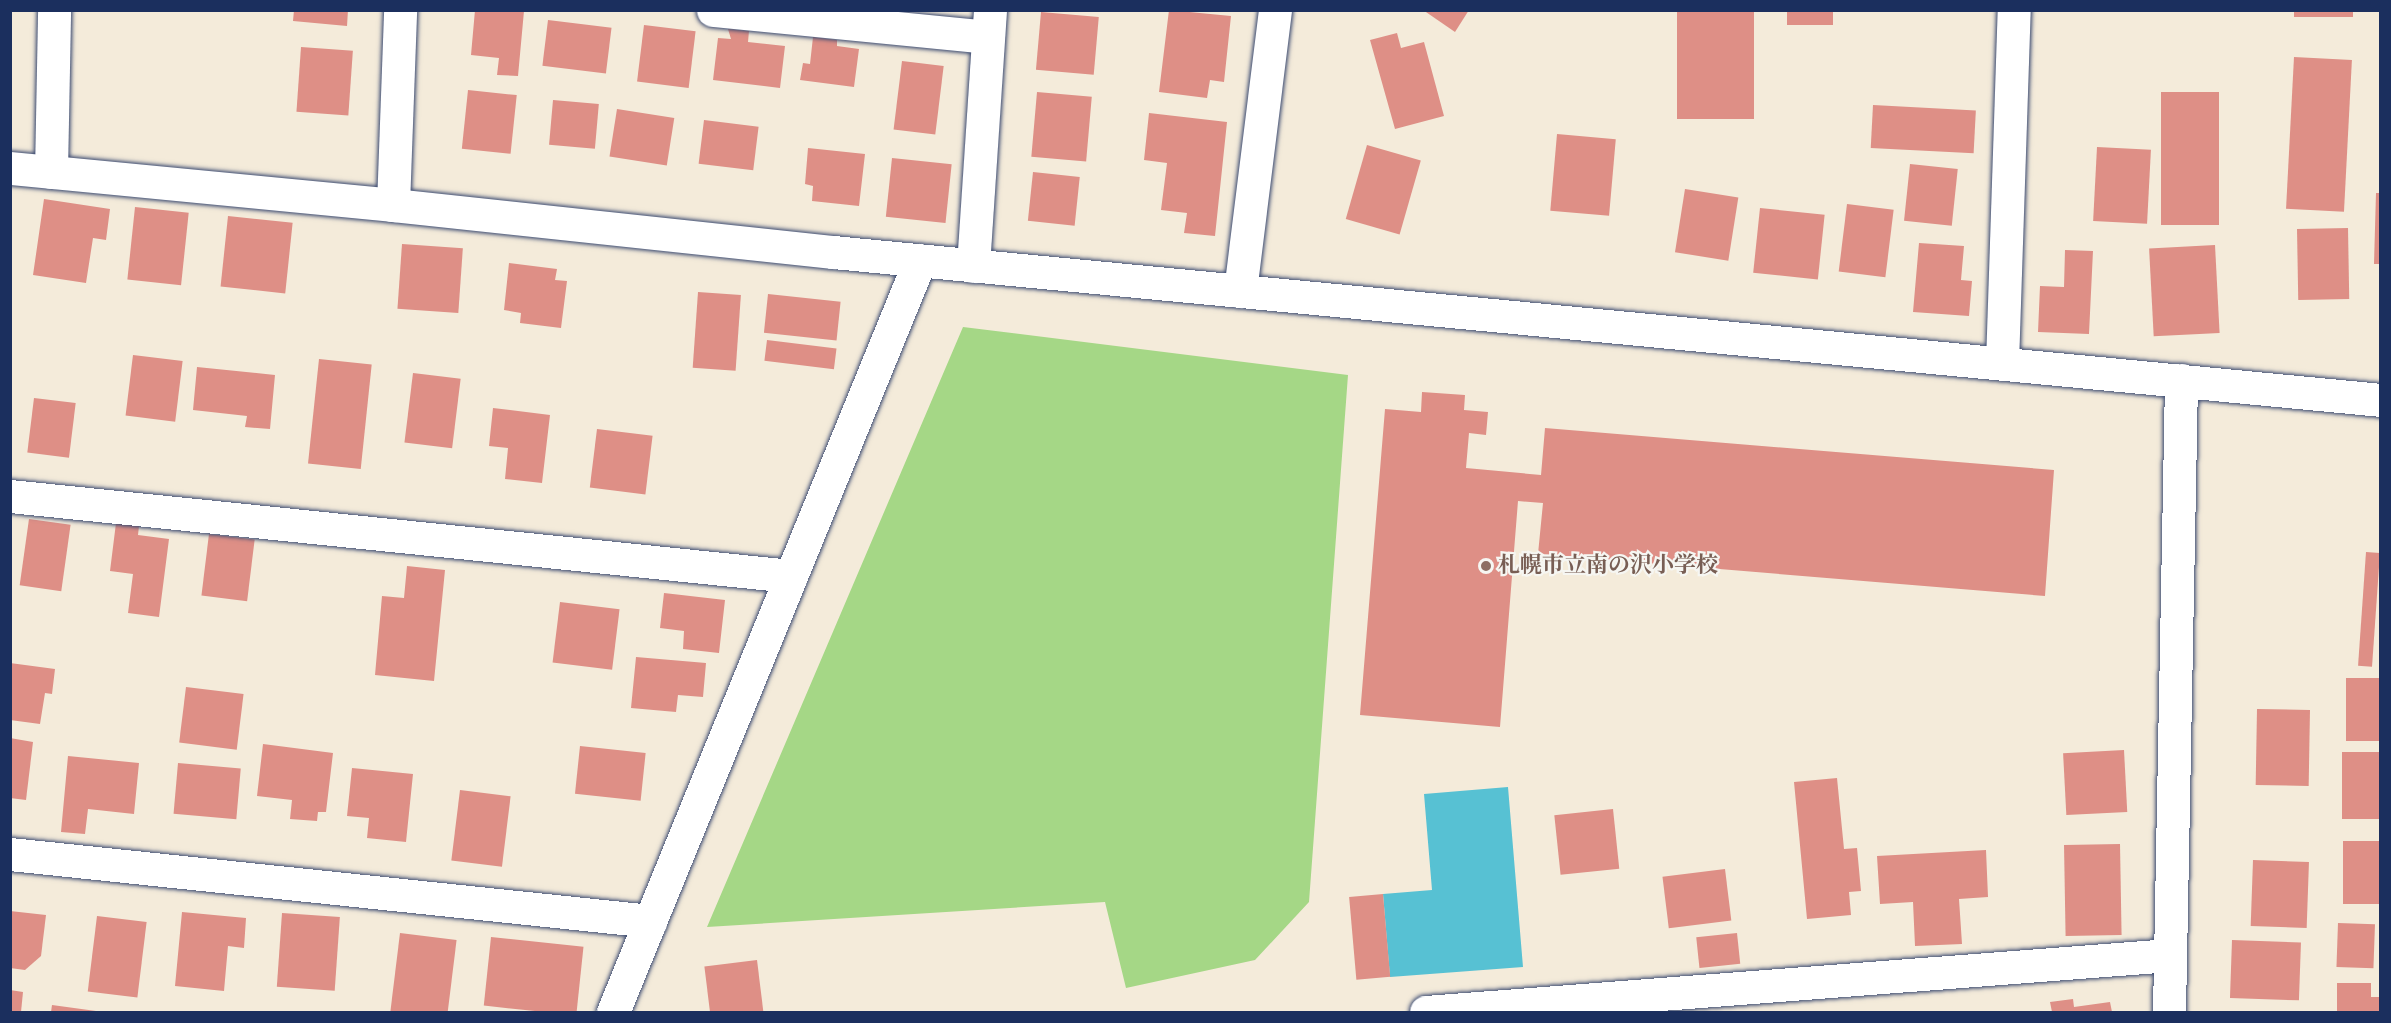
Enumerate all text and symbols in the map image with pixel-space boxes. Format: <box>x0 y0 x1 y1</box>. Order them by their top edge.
place label: 札幌市立南の沢小学校 <box>1498 553 1718 579</box>
marker: 札幌市立南の沢小学校 <box>1479 559 1493 573</box>

